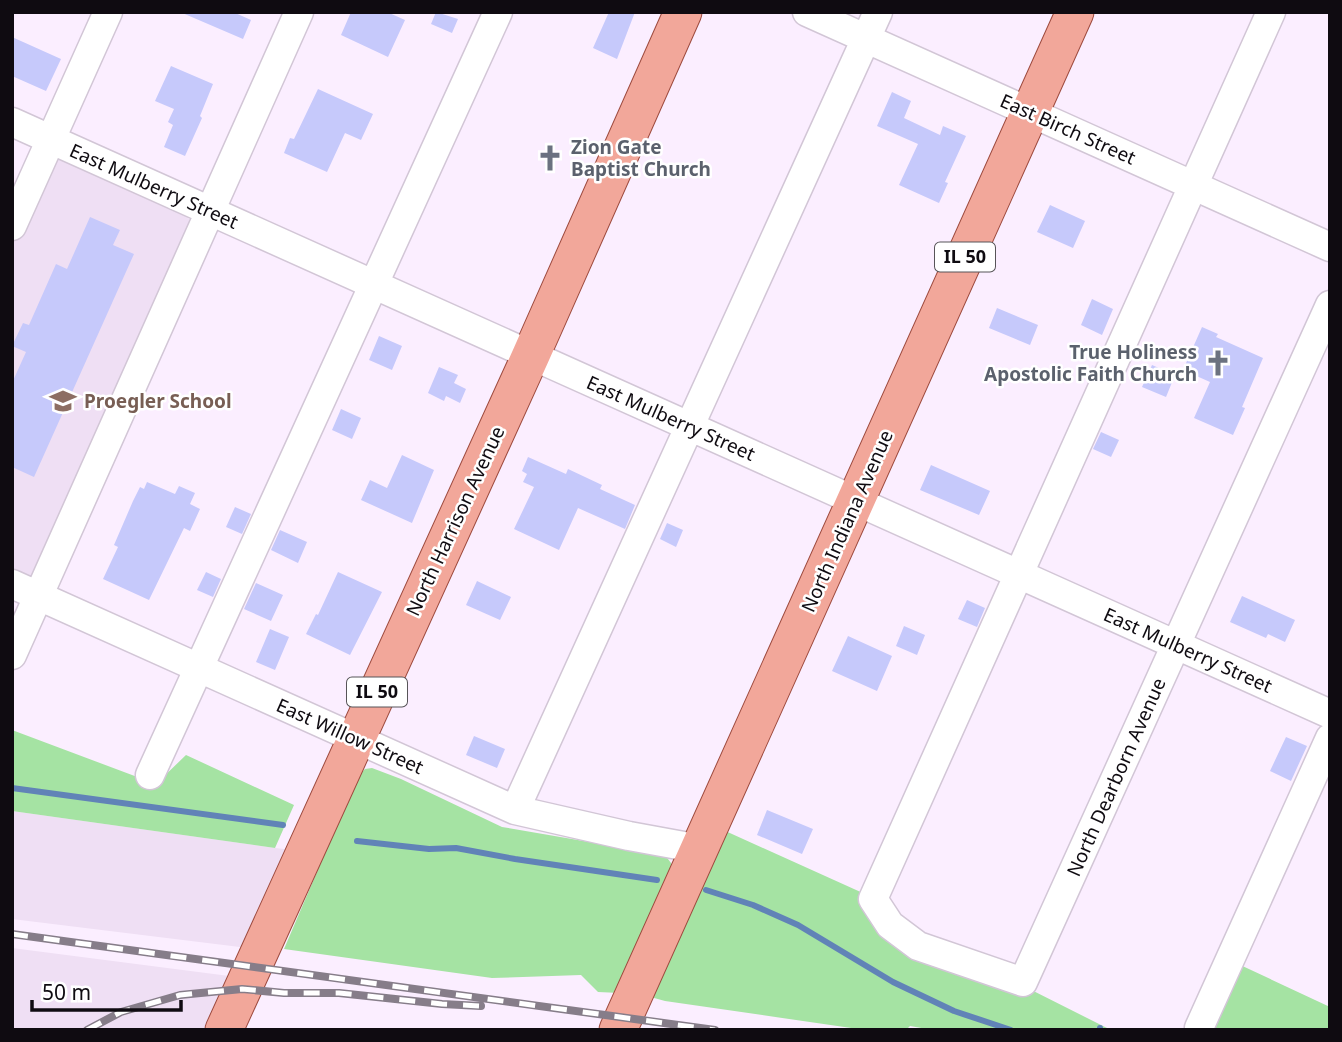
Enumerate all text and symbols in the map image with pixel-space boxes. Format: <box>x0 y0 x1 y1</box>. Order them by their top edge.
street label: East Birch Street <box>996 87 1140 171</box>
place label: Zion Gate Baptist Church <box>571 134 711 182</box>
street label: East Mulberry Street <box>66 137 242 235</box>
church icon: Zion Gate Baptist Church <box>535 143 565 173</box>
road number: IL 50 <box>935 243 995 272</box>
place label: True Holiness Apostolic Faith Church <box>984 339 1197 387</box>
church icon: True Holiness Apostolic Faith Church <box>1203 348 1233 378</box>
street label: East Mulberry Street <box>583 369 759 467</box>
school or university icon: Proegler School <box>48 386 78 416</box>
place label: Proegler School <box>84 388 232 414</box>
street label: North Harrison Avenue <box>400 422 510 620</box>
street label: North Indiana Avenue <box>795 426 899 616</box>
street label: East Mulberry Street <box>1100 601 1276 699</box>
street label: North Dearborn Avenue <box>1060 674 1172 880</box>
road number: IL 50 <box>347 678 407 706</box>
street label: East Willow Street <box>272 692 428 780</box>
scale bar <box>32 968 180 1012</box>
text: 50 m <box>42 978 91 1006</box>

